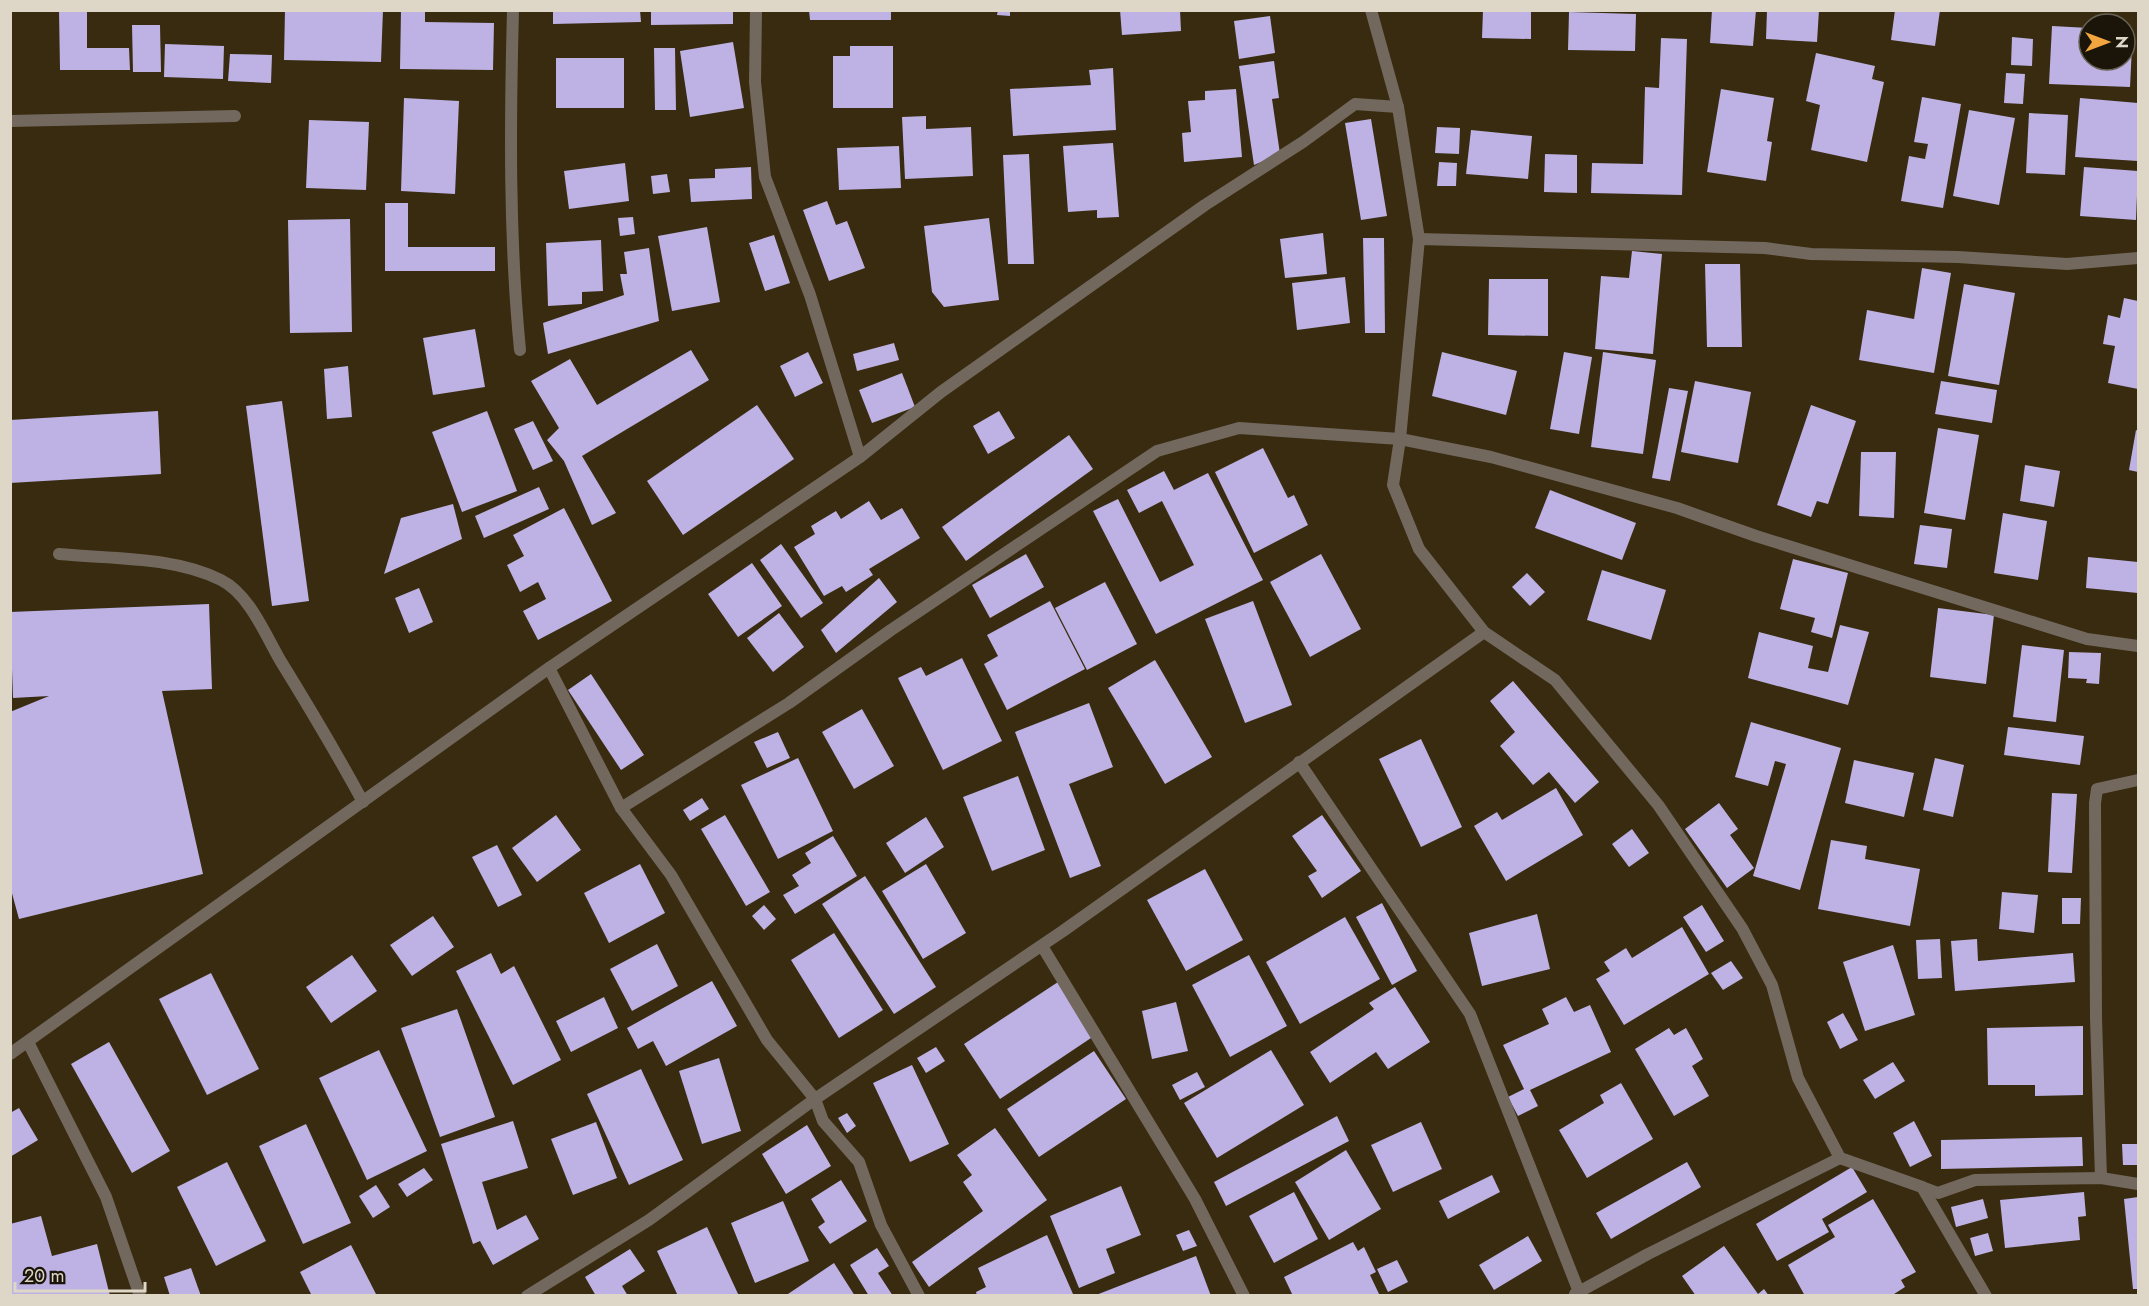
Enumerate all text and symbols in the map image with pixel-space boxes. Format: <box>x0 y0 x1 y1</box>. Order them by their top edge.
north arrow <box>2077 12 2137 72</box>
text: N <box>2110 36 2133 48</box>
scale bar <box>15 1255 146 1293</box>
text: 20 m <box>24 1263 64 1289</box>

